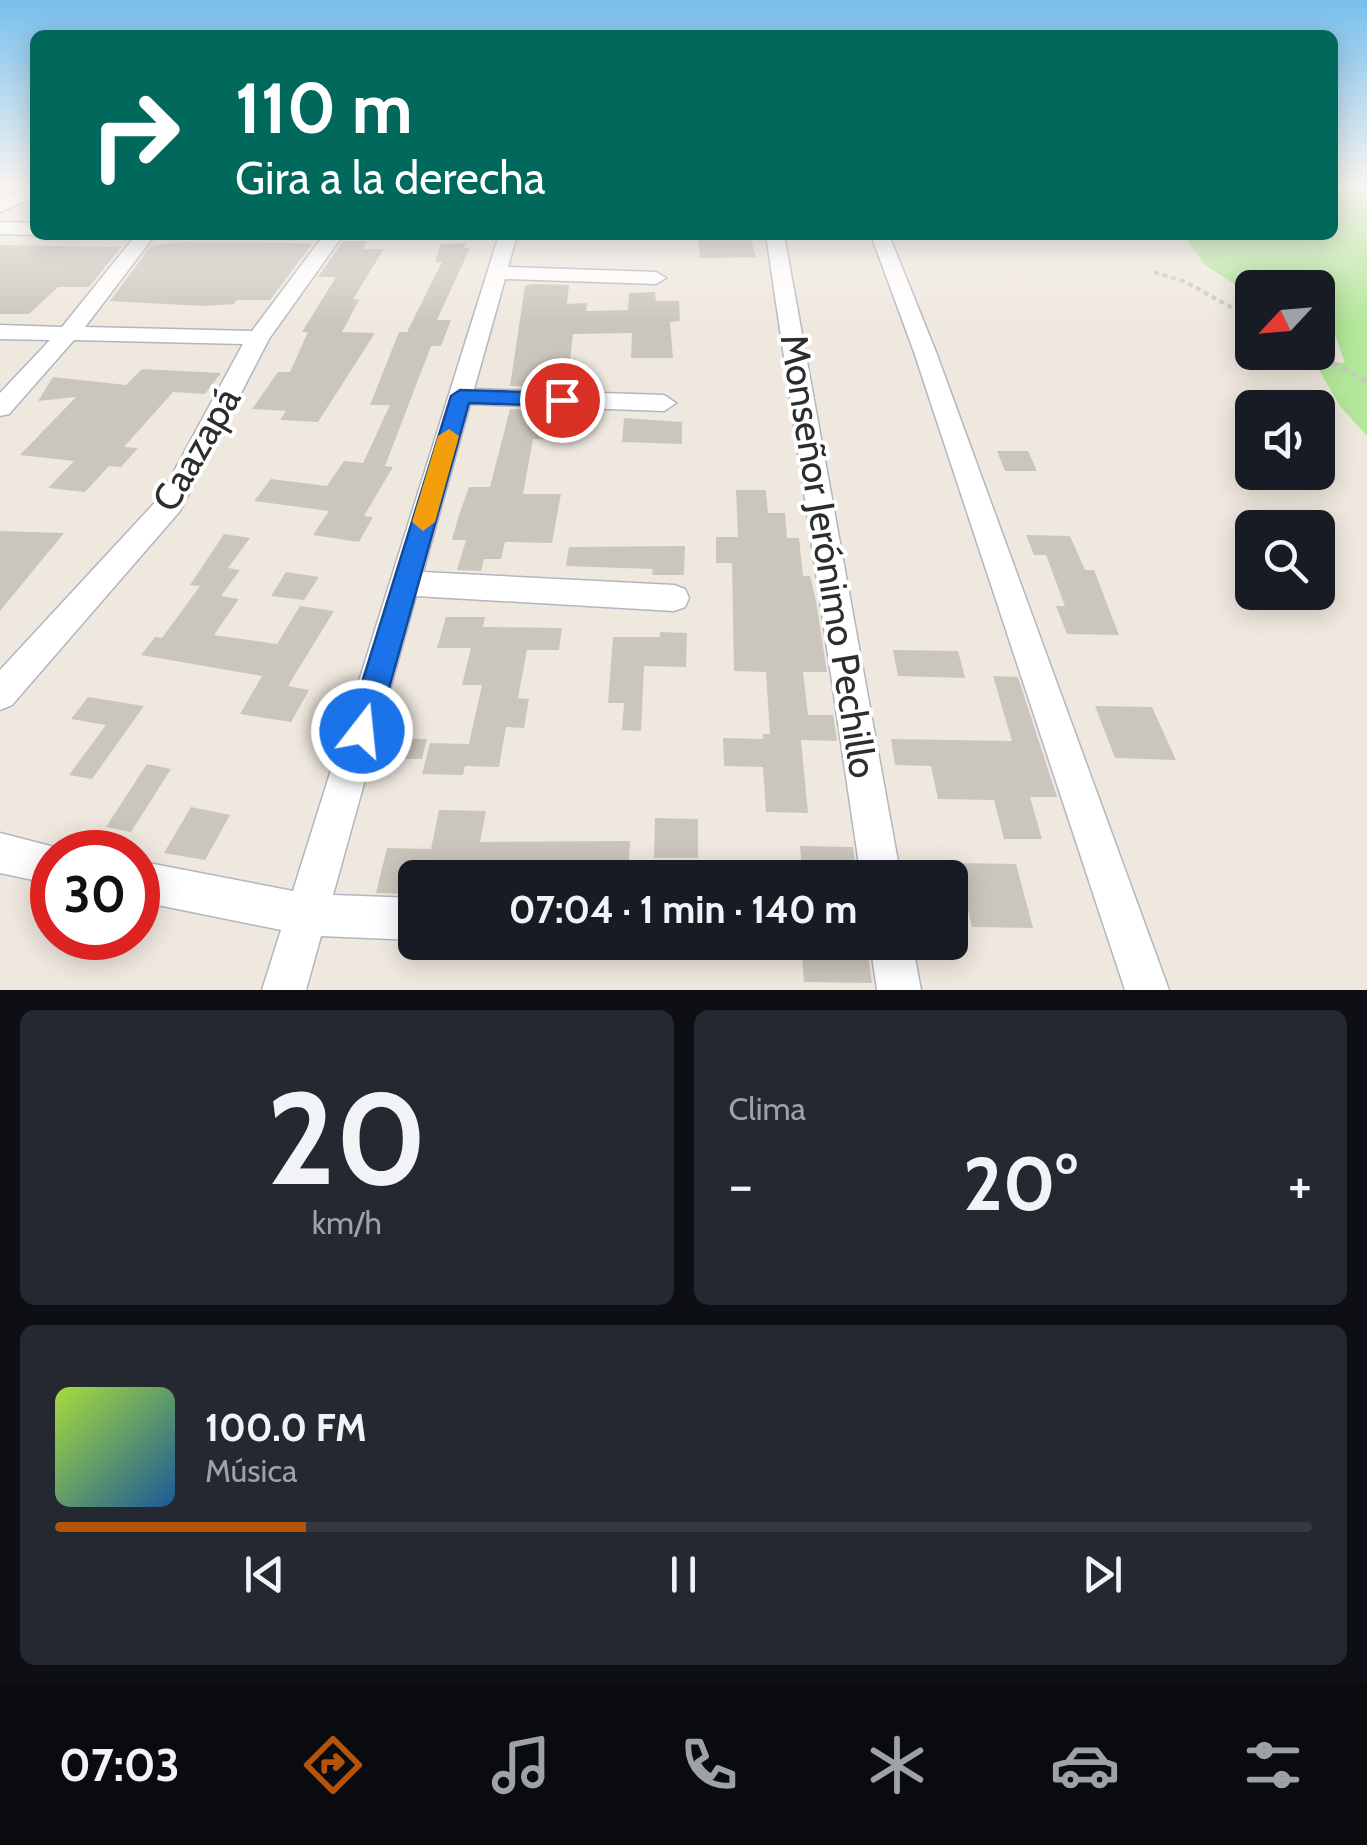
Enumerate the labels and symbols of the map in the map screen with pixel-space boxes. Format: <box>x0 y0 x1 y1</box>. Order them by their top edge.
north arrow <box>1235 270 1335 370</box>
street label: Monseñor Jerónimo Pechillo <box>771 331 887 781</box>
pin <box>520 358 605 443</box>
street label: Caazapá <box>142 379 250 519</box>
position arrow <box>310 679 414 783</box>
speed limit sign: 30 <box>30 830 160 960</box>

